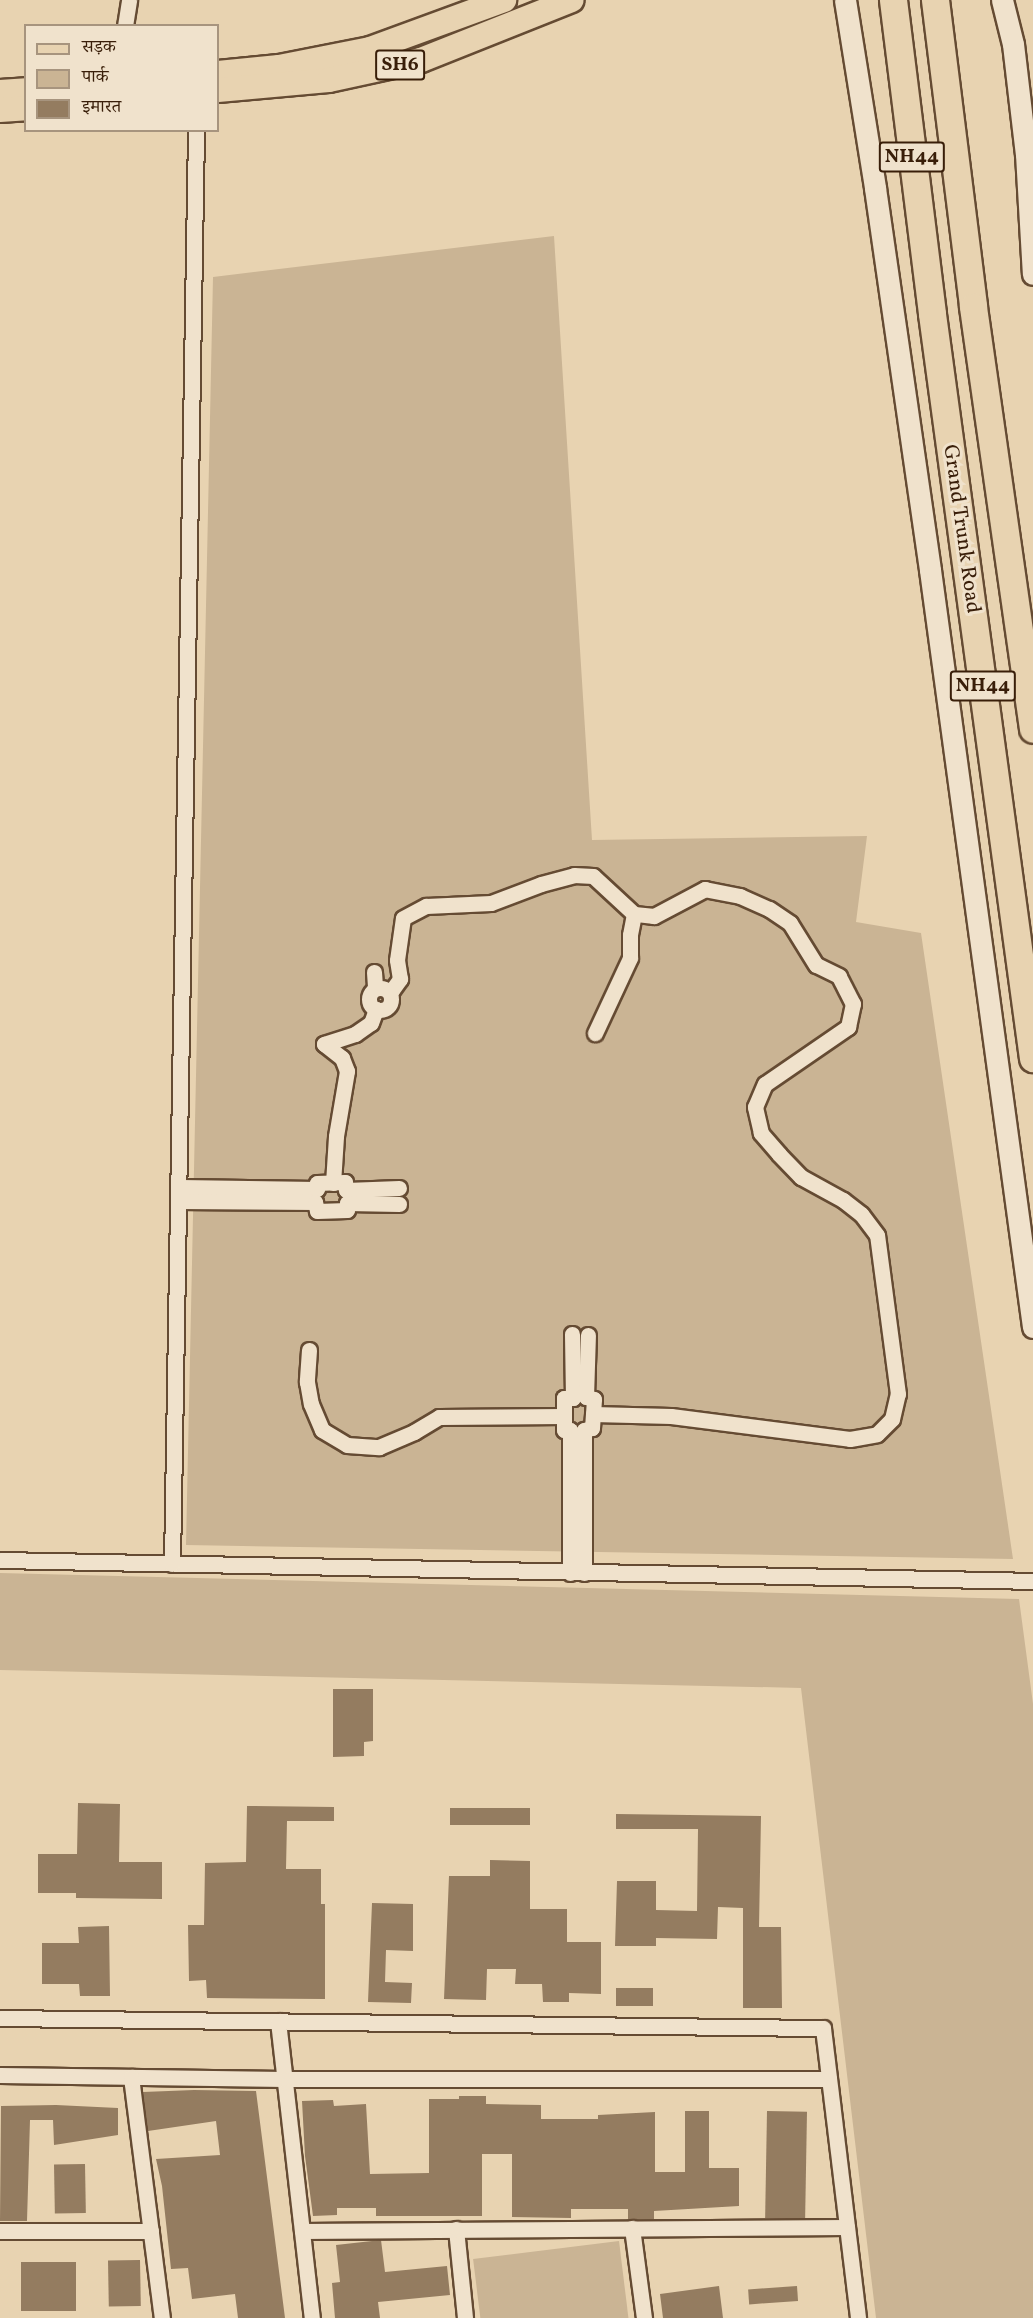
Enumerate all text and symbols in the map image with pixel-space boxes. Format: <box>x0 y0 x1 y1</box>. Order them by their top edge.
legend <box>24 24 219 132</box>
text: सड़क <box>82 35 116 60</box>
road number: SH6 <box>374 48 426 82</box>
text: पार्क <box>82 65 109 90</box>
text: इमारत <box>82 95 121 120</box>
road number: NH44 <box>878 140 946 174</box>
street label: Grand Trunk Road <box>937 443 985 615</box>
road number: NH44 <box>948 669 1018 703</box>

